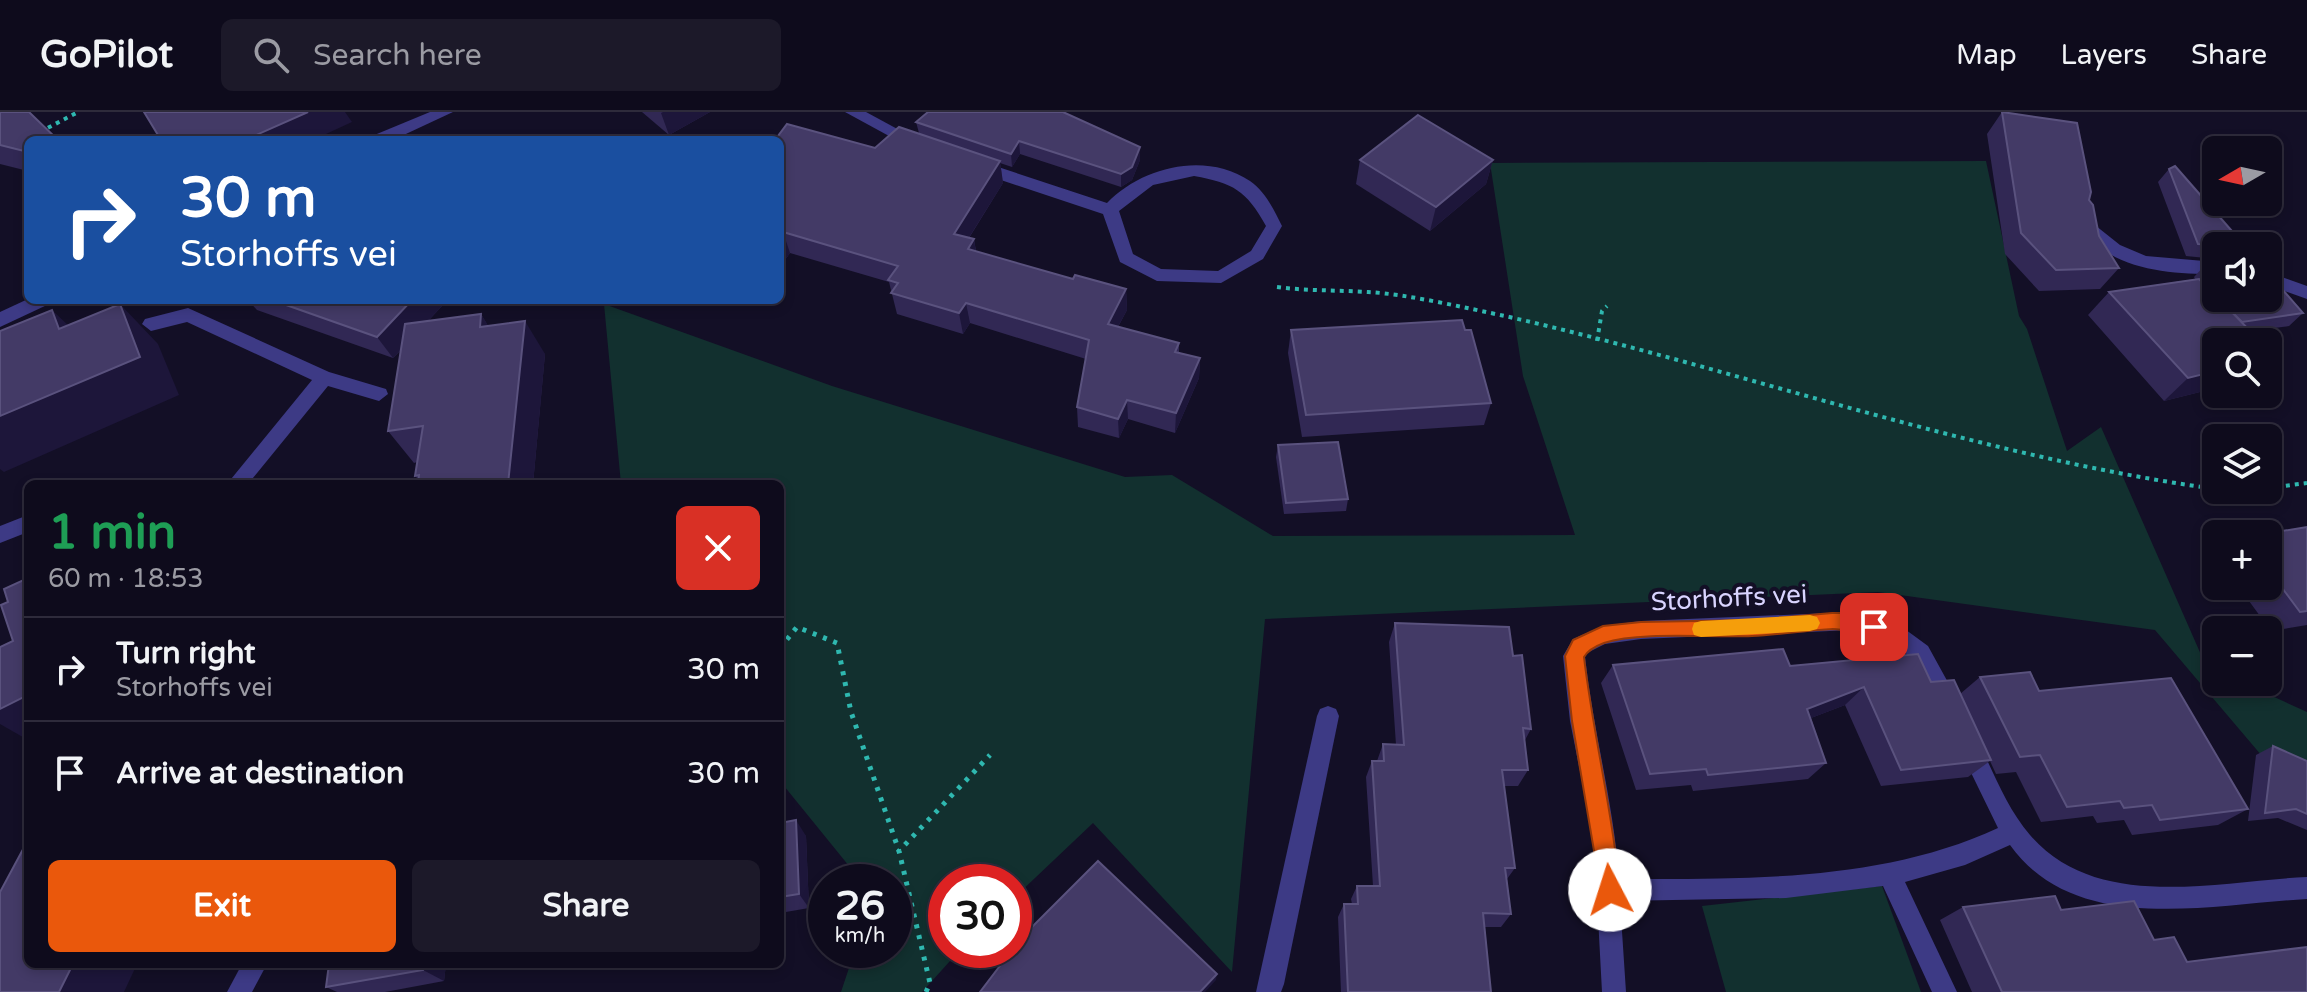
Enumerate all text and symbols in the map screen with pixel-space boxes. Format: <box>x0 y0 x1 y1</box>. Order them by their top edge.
search box <box>221 19 781 91</box>
text: GoPilot <box>40 32 173 78</box>
icon: search <box>249 33 293 77</box>
text: Search here <box>313 37 482 74</box>
text: Map <box>1956 38 2017 72</box>
text: Layers <box>2061 38 2147 72</box>
text: Share <box>2191 38 2267 72</box>
north arrow <box>2202 136 2282 216</box>
map controls <box>2202 136 2282 696</box>
text: 30 m <box>180 165 316 232</box>
icon: right <box>48 168 152 272</box>
button: sound <box>2202 232 2282 312</box>
text: Storhoffs vei <box>180 233 397 276</box>
button: search <box>2202 328 2282 408</box>
button: layers <box>2202 424 2282 504</box>
text: 1 min <box>48 504 176 562</box>
button: close <box>676 506 760 590</box>
button: + <box>2202 520 2282 600</box>
text: 60 m · 18:53 <box>48 563 204 594</box>
street label: Storhoffs vei <box>1650 578 1808 618</box>
pin <box>1840 593 1908 661</box>
icon: arrive <box>1852 605 1896 649</box>
button: − <box>2202 616 2282 696</box>
text: Turn right <box>116 635 256 672</box>
icon: right <box>48 647 92 691</box>
text: 30 m <box>687 651 760 688</box>
text: Storhoffs vei <box>116 672 273 703</box>
icon: arrive <box>48 751 92 795</box>
text: Arrive at destination <box>116 755 404 792</box>
text: 30 m <box>687 755 760 792</box>
position arrow <box>1568 848 1652 932</box>
button: Exit <box>48 860 396 952</box>
button: Share <box>412 860 760 952</box>
speed limit sign: 30 <box>928 864 1032 968</box>
text: 26 <box>835 882 885 930</box>
text: km/h <box>835 924 885 948</box>

